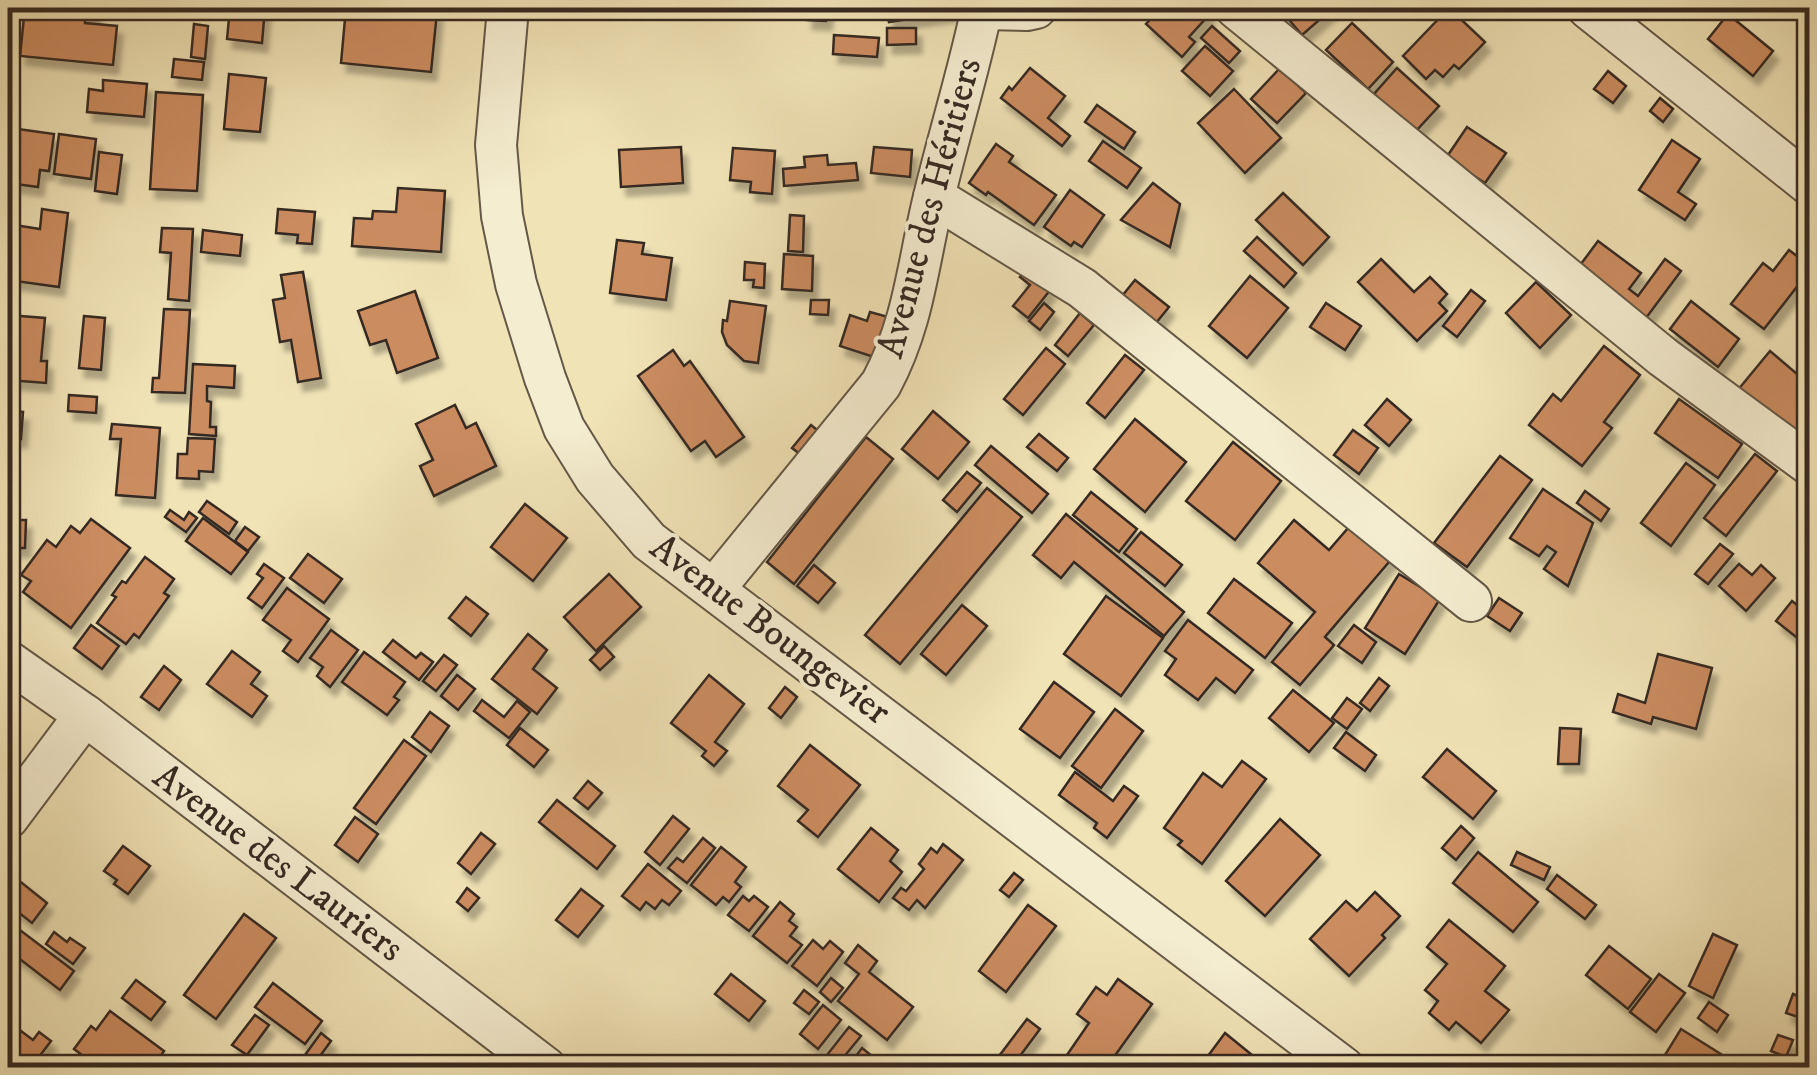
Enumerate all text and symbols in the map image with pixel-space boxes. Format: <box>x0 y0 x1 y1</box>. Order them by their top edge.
street label: Avenue des Héritiers <box>867 53 993 363</box>
street label: Avenue Boungevier <box>640 524 900 736</box>
street label: Avenue des Lauriers <box>143 753 413 973</box>

